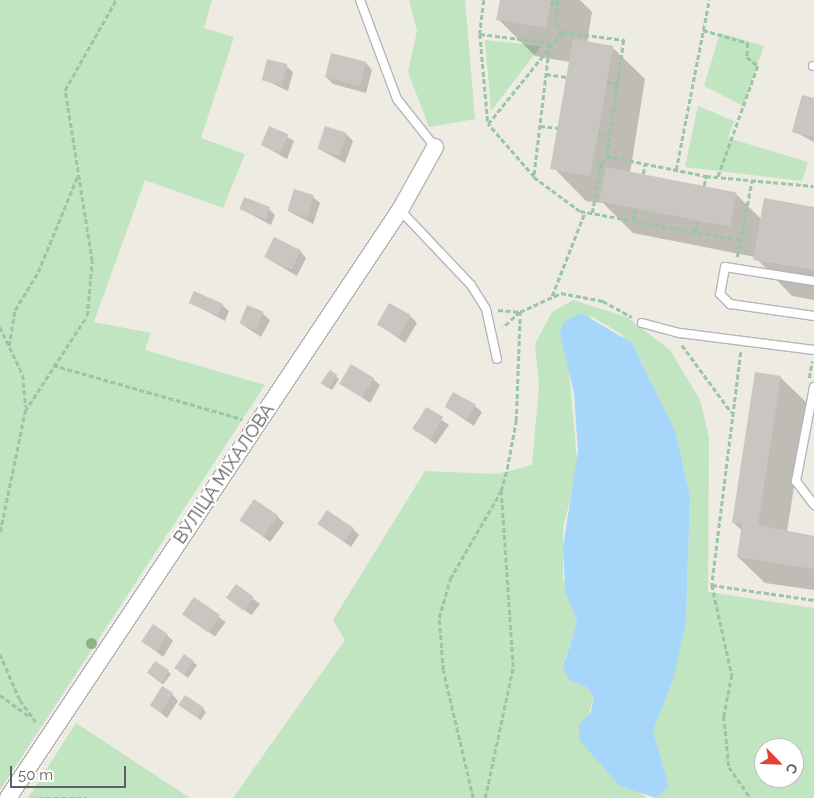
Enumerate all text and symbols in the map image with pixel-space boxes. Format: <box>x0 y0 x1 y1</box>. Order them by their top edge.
street label: ВУЛІЦА МІХАЛОВА <box>169 400 279 548</box>
north arrow <box>754 738 804 788</box>
scale bar <box>12 756 129 788</box>
text: С <box>783 761 801 776</box>
text: 50 m <box>18 766 53 784</box>

